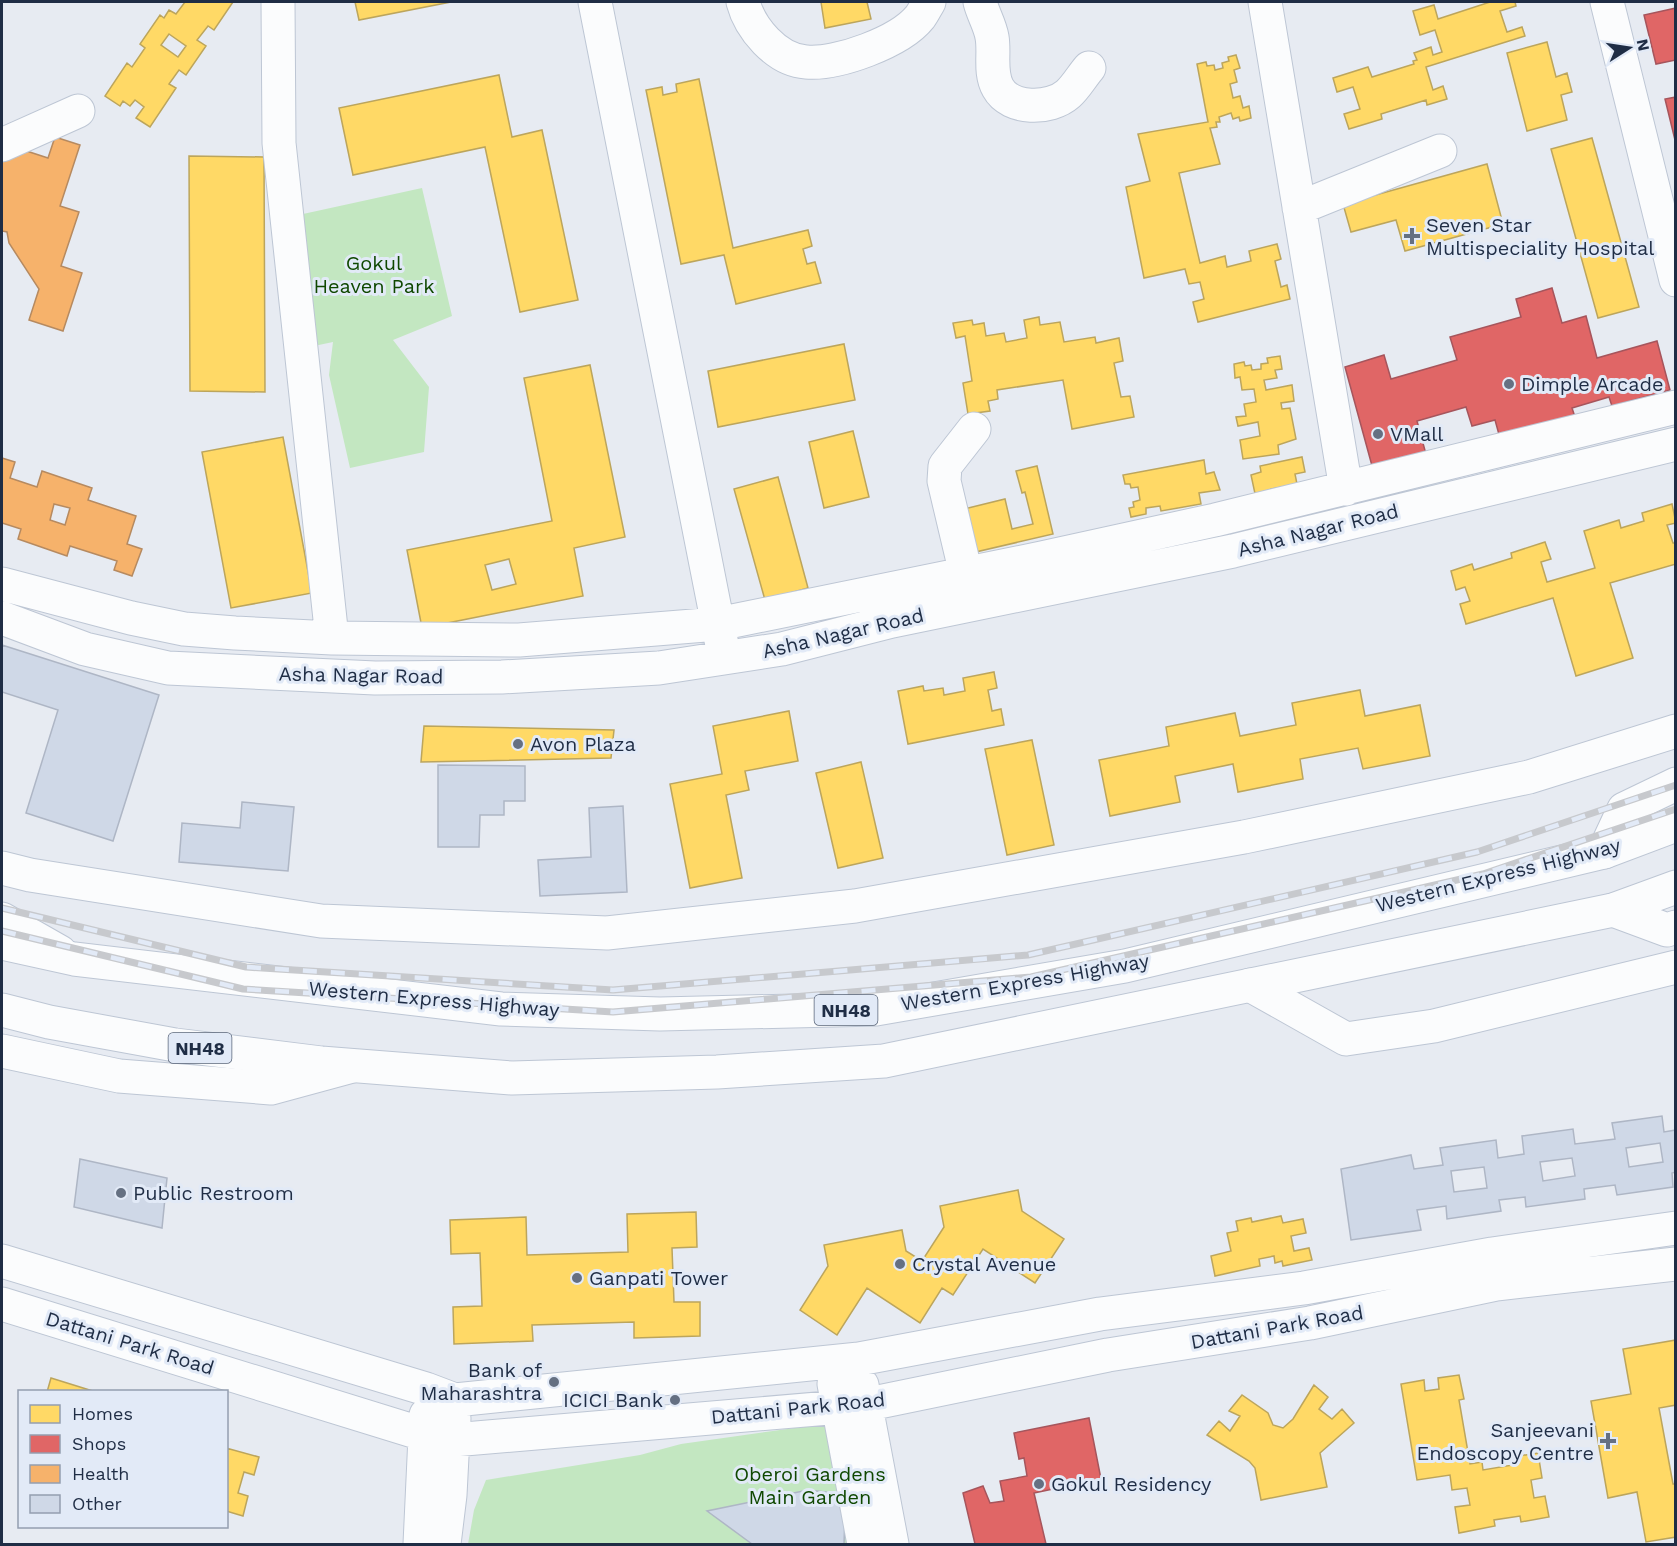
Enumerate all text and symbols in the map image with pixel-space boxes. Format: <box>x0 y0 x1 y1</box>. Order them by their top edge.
north arrow <box>1599 18 1659 78</box>
text: N <box>1633 37 1654 53</box>
place label: Seven Star Multispeciality Hospital <box>1426 213 1654 260</box>
marker: Seven Star Multispeciality Hospital <box>1403 227 1421 245</box>
park label: Gokul Heaven Park <box>313 251 435 298</box>
place label: Dimple Arcade <box>1521 372 1664 396</box>
marker: Dimple Arcade <box>1502 377 1516 391</box>
place label: VMall <box>1390 422 1443 446</box>
marker: VMall <box>1371 427 1385 441</box>
street label: Asha Nagar Road <box>1235 498 1401 562</box>
street label: Asha Nagar Road <box>760 603 926 663</box>
street label: Asha Nagar Road <box>278 662 444 688</box>
place label: Avon Plaza <box>530 732 636 756</box>
marker: Avon Plaza <box>511 737 525 751</box>
street label: Western Express Highway <box>1373 833 1624 917</box>
street label: Western Express Highway <box>899 948 1152 1016</box>
street label: Western Express Highway <box>308 976 561 1022</box>
road number: NH48 <box>814 995 878 1025</box>
road number: NH48 <box>168 1033 232 1063</box>
place label: Public Restroom <box>133 1181 294 1205</box>
marker: Public Restroom <box>114 1186 128 1200</box>
place label: Crystal Avenue <box>912 1252 1056 1276</box>
marker: Crystal Avenue <box>893 1257 907 1271</box>
place label: Ganpati Tower <box>589 1266 728 1290</box>
marker: Ganpati Tower <box>570 1271 584 1285</box>
street label: Dattani Park Road <box>1189 1300 1365 1354</box>
street label: Dattani Park Road <box>43 1306 217 1380</box>
place label: Bank of Maharashtra <box>420 1358 542 1405</box>
marker: Bank of Maharashtra <box>547 1375 561 1389</box>
street label: Dattani Park Road <box>710 1387 886 1429</box>
place label: ICICI Bank <box>563 1388 663 1412</box>
legend <box>18 1390 228 1528</box>
marker: ICICI Bank <box>668 1393 682 1407</box>
text: Homes <box>72 1403 133 1424</box>
place label: Sanjeevani Endoscopy Centre <box>1416 1418 1594 1465</box>
marker: Sanjeevani Endoscopy Centre <box>1599 1432 1617 1450</box>
text: Shops <box>72 1433 126 1454</box>
park label: Oberoi Gardens Main Garden <box>734 1462 886 1509</box>
text: Health <box>72 1463 129 1484</box>
place label: Gokul Residency <box>1051 1472 1212 1496</box>
marker: Gokul Residency <box>1032 1477 1046 1491</box>
text: Other <box>72 1493 122 1514</box>

